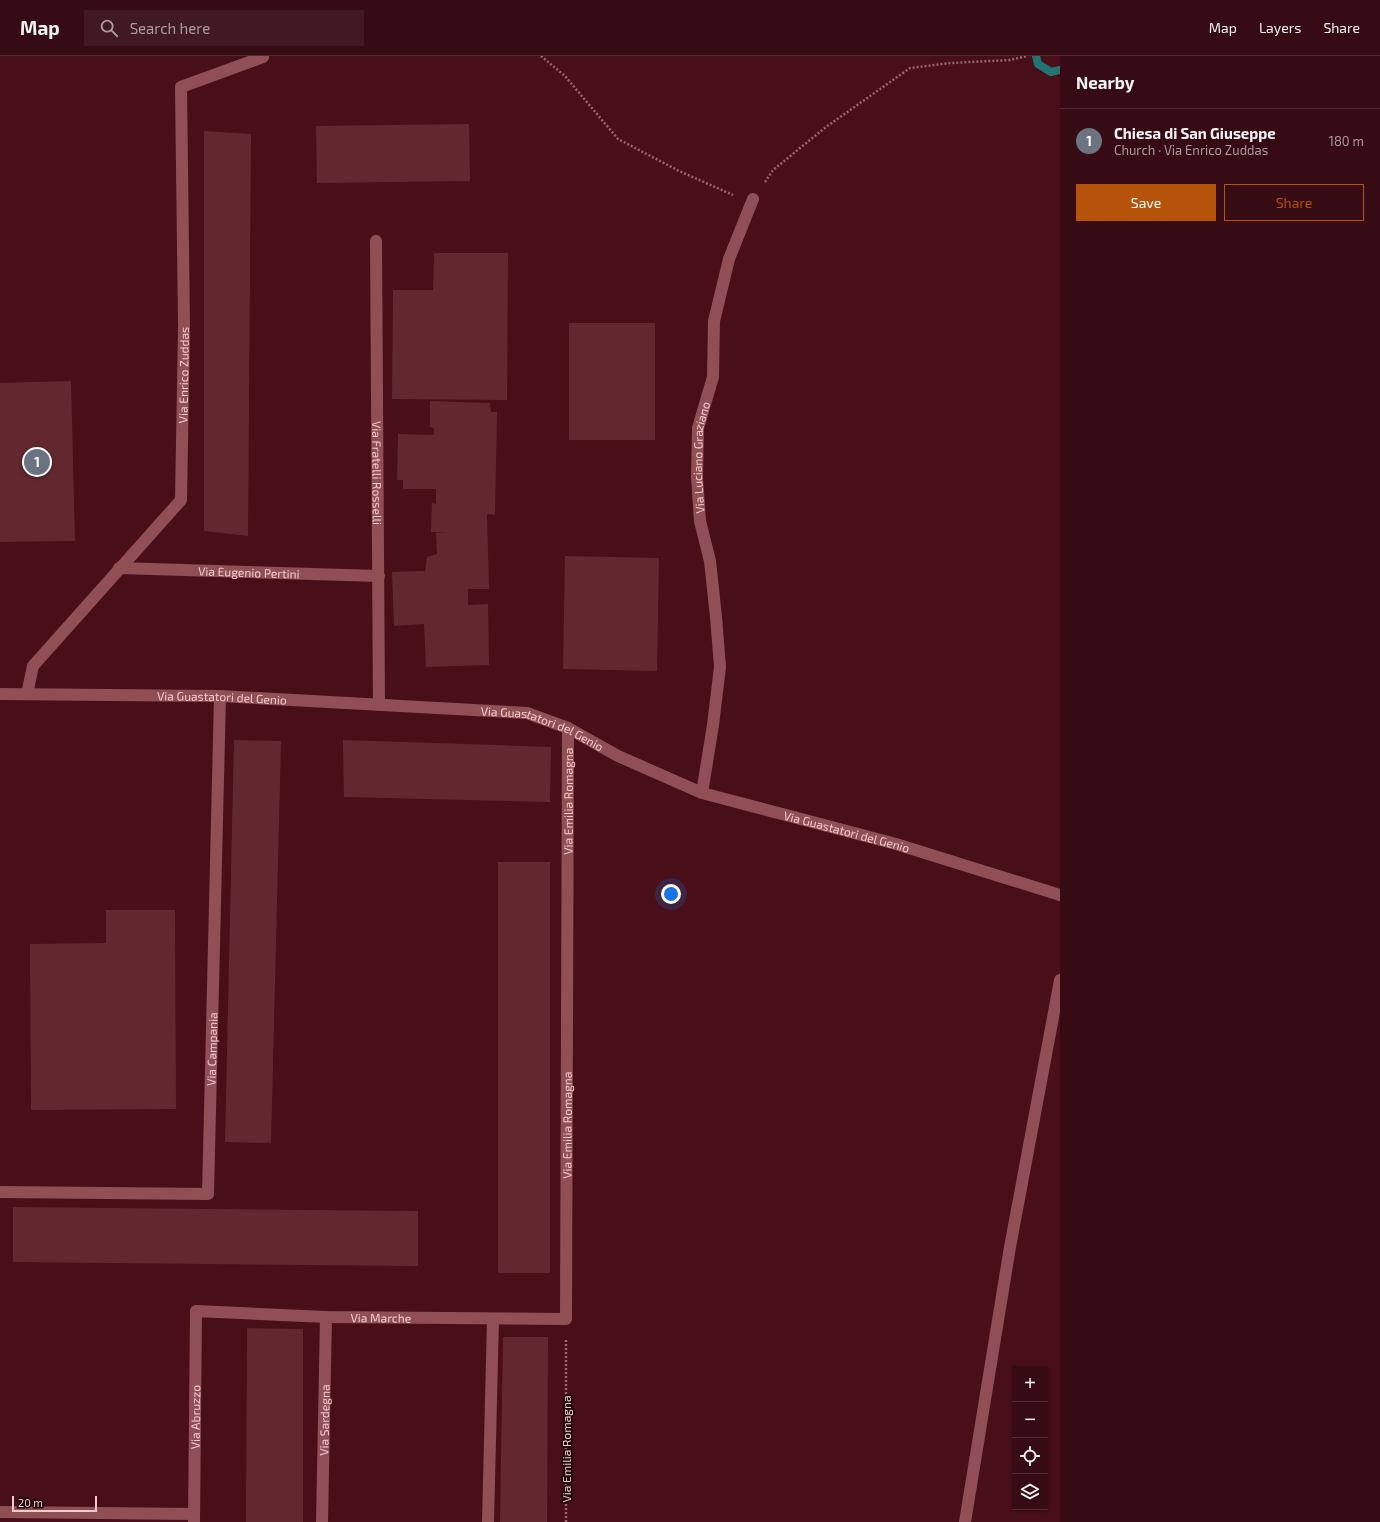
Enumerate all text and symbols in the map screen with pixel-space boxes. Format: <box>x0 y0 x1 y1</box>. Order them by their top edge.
search box <box>84 10 364 46</box>
text: Map <box>20 16 60 39</box>
icon: search <box>98 17 120 39</box>
text: Search here <box>130 19 210 37</box>
text: Map <box>1209 19 1237 36</box>
text: Layers <box>1259 19 1301 36</box>
text: Share <box>1323 19 1360 36</box>
text: Nearby <box>1076 72 1134 92</box>
text: Chiesa di San Giuseppe <box>1114 124 1276 142</box>
text: 1 <box>1086 133 1092 149</box>
text: 180 m <box>1329 133 1364 149</box>
text: Church · Via Enrico Zuddas <box>1114 142 1268 158</box>
button: Save <box>1076 184 1216 221</box>
button: Share <box>1224 184 1364 221</box>
street label: Via Enrico Zuddas <box>175 327 191 423</box>
street label: Via Luciano Graziano <box>690 400 712 514</box>
street label: Via Fratelli Rosselli <box>370 421 385 525</box>
pin: 1 <box>24 447 50 477</box>
street label: Via Eugenio Pertini <box>198 563 300 581</box>
street label: Via Guastatori del Genio <box>157 688 287 707</box>
street label: Via Guastatori del Genio <box>480 703 606 754</box>
street label: Via Emilia Romagna <box>561 748 575 855</box>
street label: Via Guastatori del Genio <box>782 808 912 855</box>
your location <box>661 884 681 904</box>
street label: Via Campania <box>204 1012 219 1086</box>
street label: Via Emilia Romagna <box>559 1072 574 1179</box>
street label: Via Marche <box>350 1310 411 1325</box>
map controls <box>1012 1366 1048 1510</box>
button: + <box>1012 1366 1048 1402</box>
street label: Via Sardegna <box>316 1384 332 1456</box>
street label: Via Abruzzo <box>188 1385 202 1449</box>
street label: Via Emilia Romagna <box>559 1395 573 1503</box>
button: − <box>1012 1402 1048 1438</box>
button: locate <box>1012 1438 1048 1474</box>
button: layers <box>1012 1474 1048 1510</box>
scale bar <box>12 1494 97 1513</box>
text: 20 m <box>18 1496 43 1509</box>

